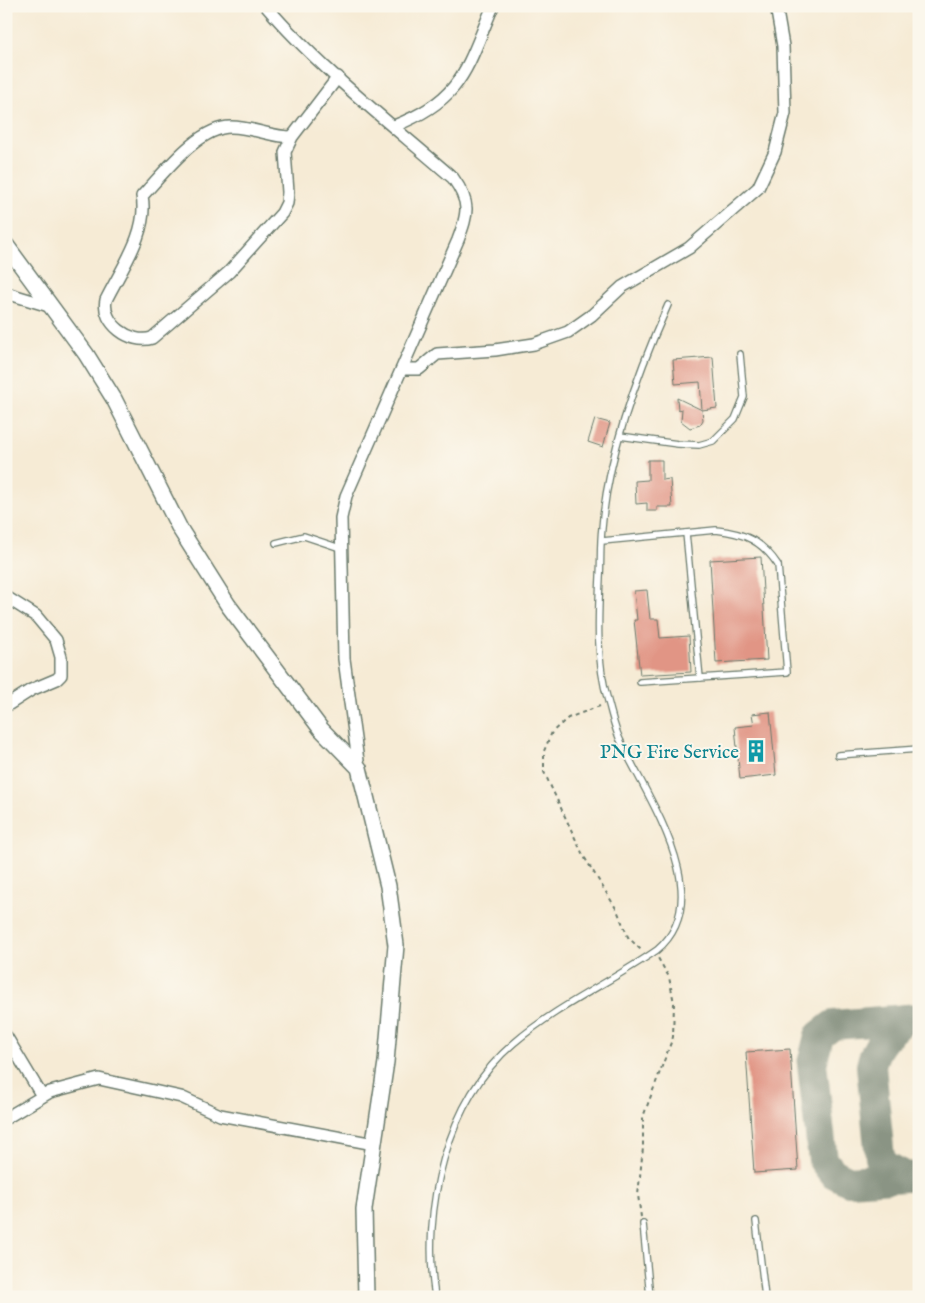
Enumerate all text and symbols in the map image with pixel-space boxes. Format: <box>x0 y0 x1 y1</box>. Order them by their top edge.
building icon: PNG Fire Service <box>743 738 769 764</box>
place label: PNG Fire Service <box>600 741 739 765</box>

